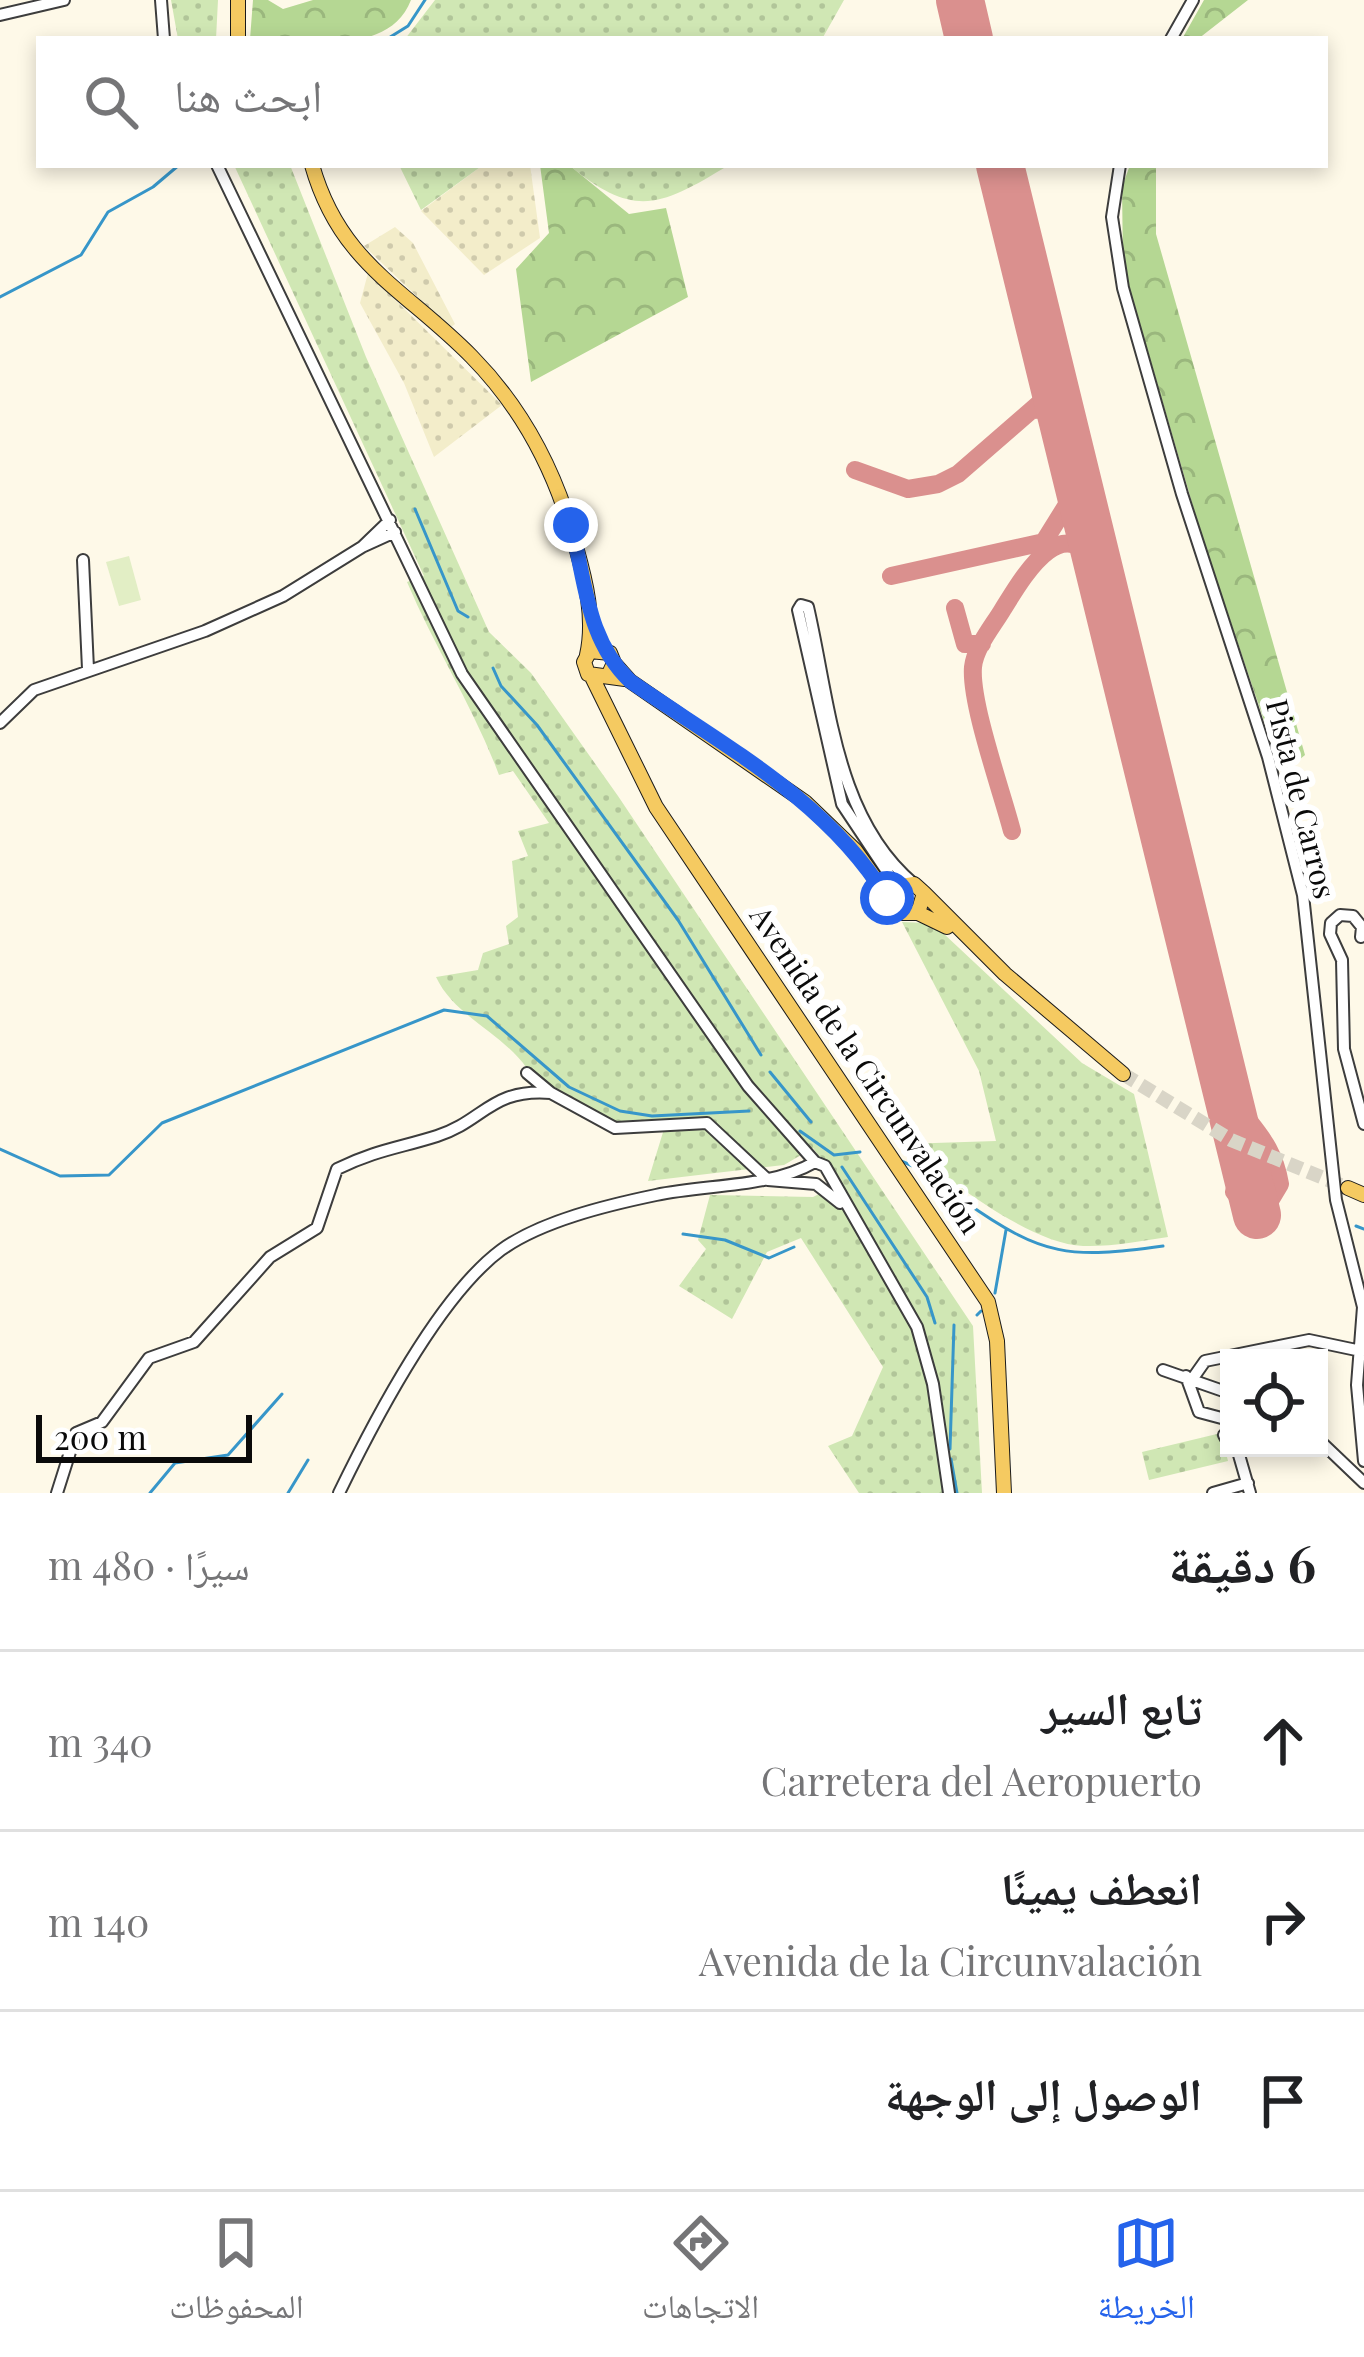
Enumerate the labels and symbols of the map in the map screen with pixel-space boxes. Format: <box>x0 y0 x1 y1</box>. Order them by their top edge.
route end <box>544 498 598 552</box>
street label: Pista de Carros <box>1258 695 1346 902</box>
route start <box>860 871 914 925</box>
street label: Avenida de la Circunvalación <box>741 896 991 1241</box>
scale bar <box>36 1409 252 1462</box>

